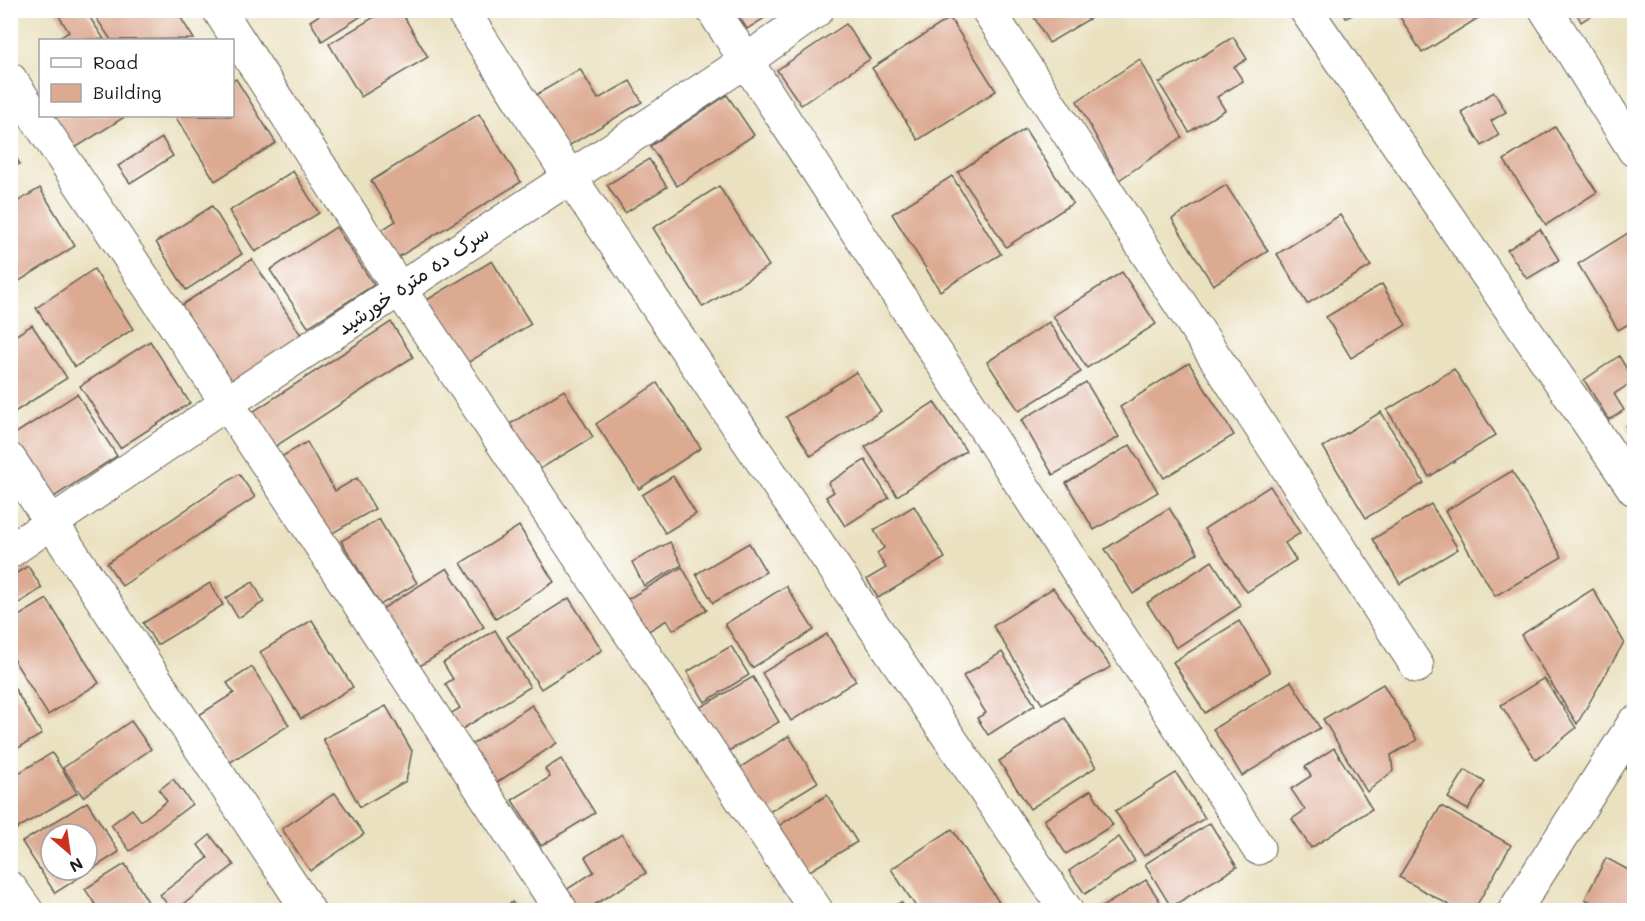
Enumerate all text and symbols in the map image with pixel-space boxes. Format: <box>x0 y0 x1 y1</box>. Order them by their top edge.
legend <box>39 39 234 117</box>
text: Road <box>93 50 138 74</box>
text: Building <box>93 80 161 104</box>
street label: سرک ده متره خورشید <box>331 219 494 340</box>
north arrow <box>39 822 99 882</box>
text: N <box>66 853 87 878</box>

